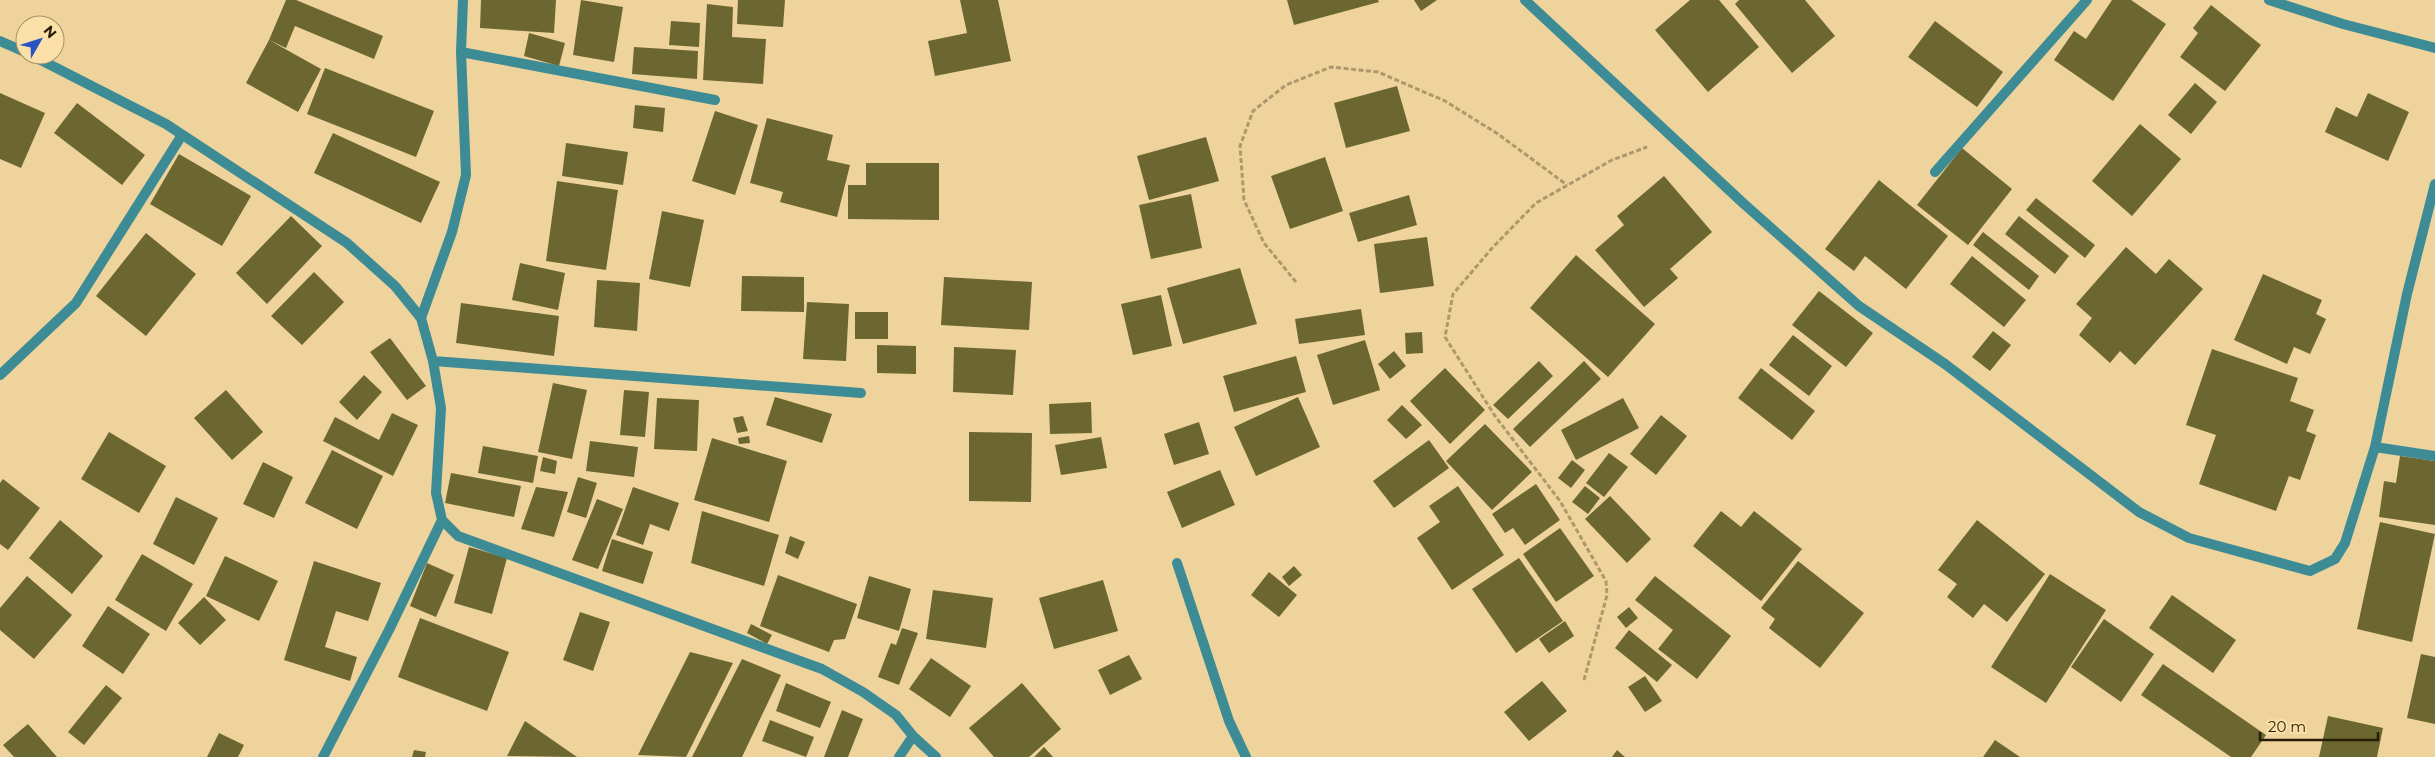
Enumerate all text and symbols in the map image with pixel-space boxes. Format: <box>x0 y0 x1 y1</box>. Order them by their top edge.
north arrow <box>15 15 65 65</box>
text: N <box>40 22 61 42</box>
scale bar <box>2260 710 2378 742</box>
text: 20 m <box>2268 717 2306 736</box>

